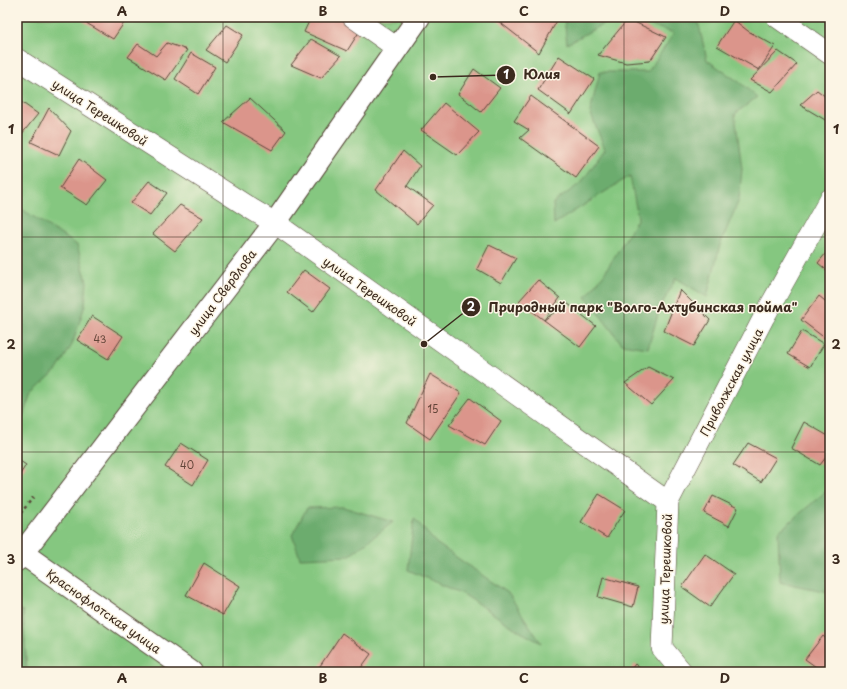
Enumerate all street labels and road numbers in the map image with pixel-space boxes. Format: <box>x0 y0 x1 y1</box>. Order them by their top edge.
street label: улица Терешковой <box>49 74 151 150</box>
street label: улица Свердлова <box>184 245 261 339</box>
street label: улица Терешковой <box>320 252 420 330</box>
street label: Приволжская улица <box>695 324 767 439</box>
street label: улица Терешковой <box>654 513 676 625</box>
street label: Краснофлотская улица <box>43 565 165 658</box>

